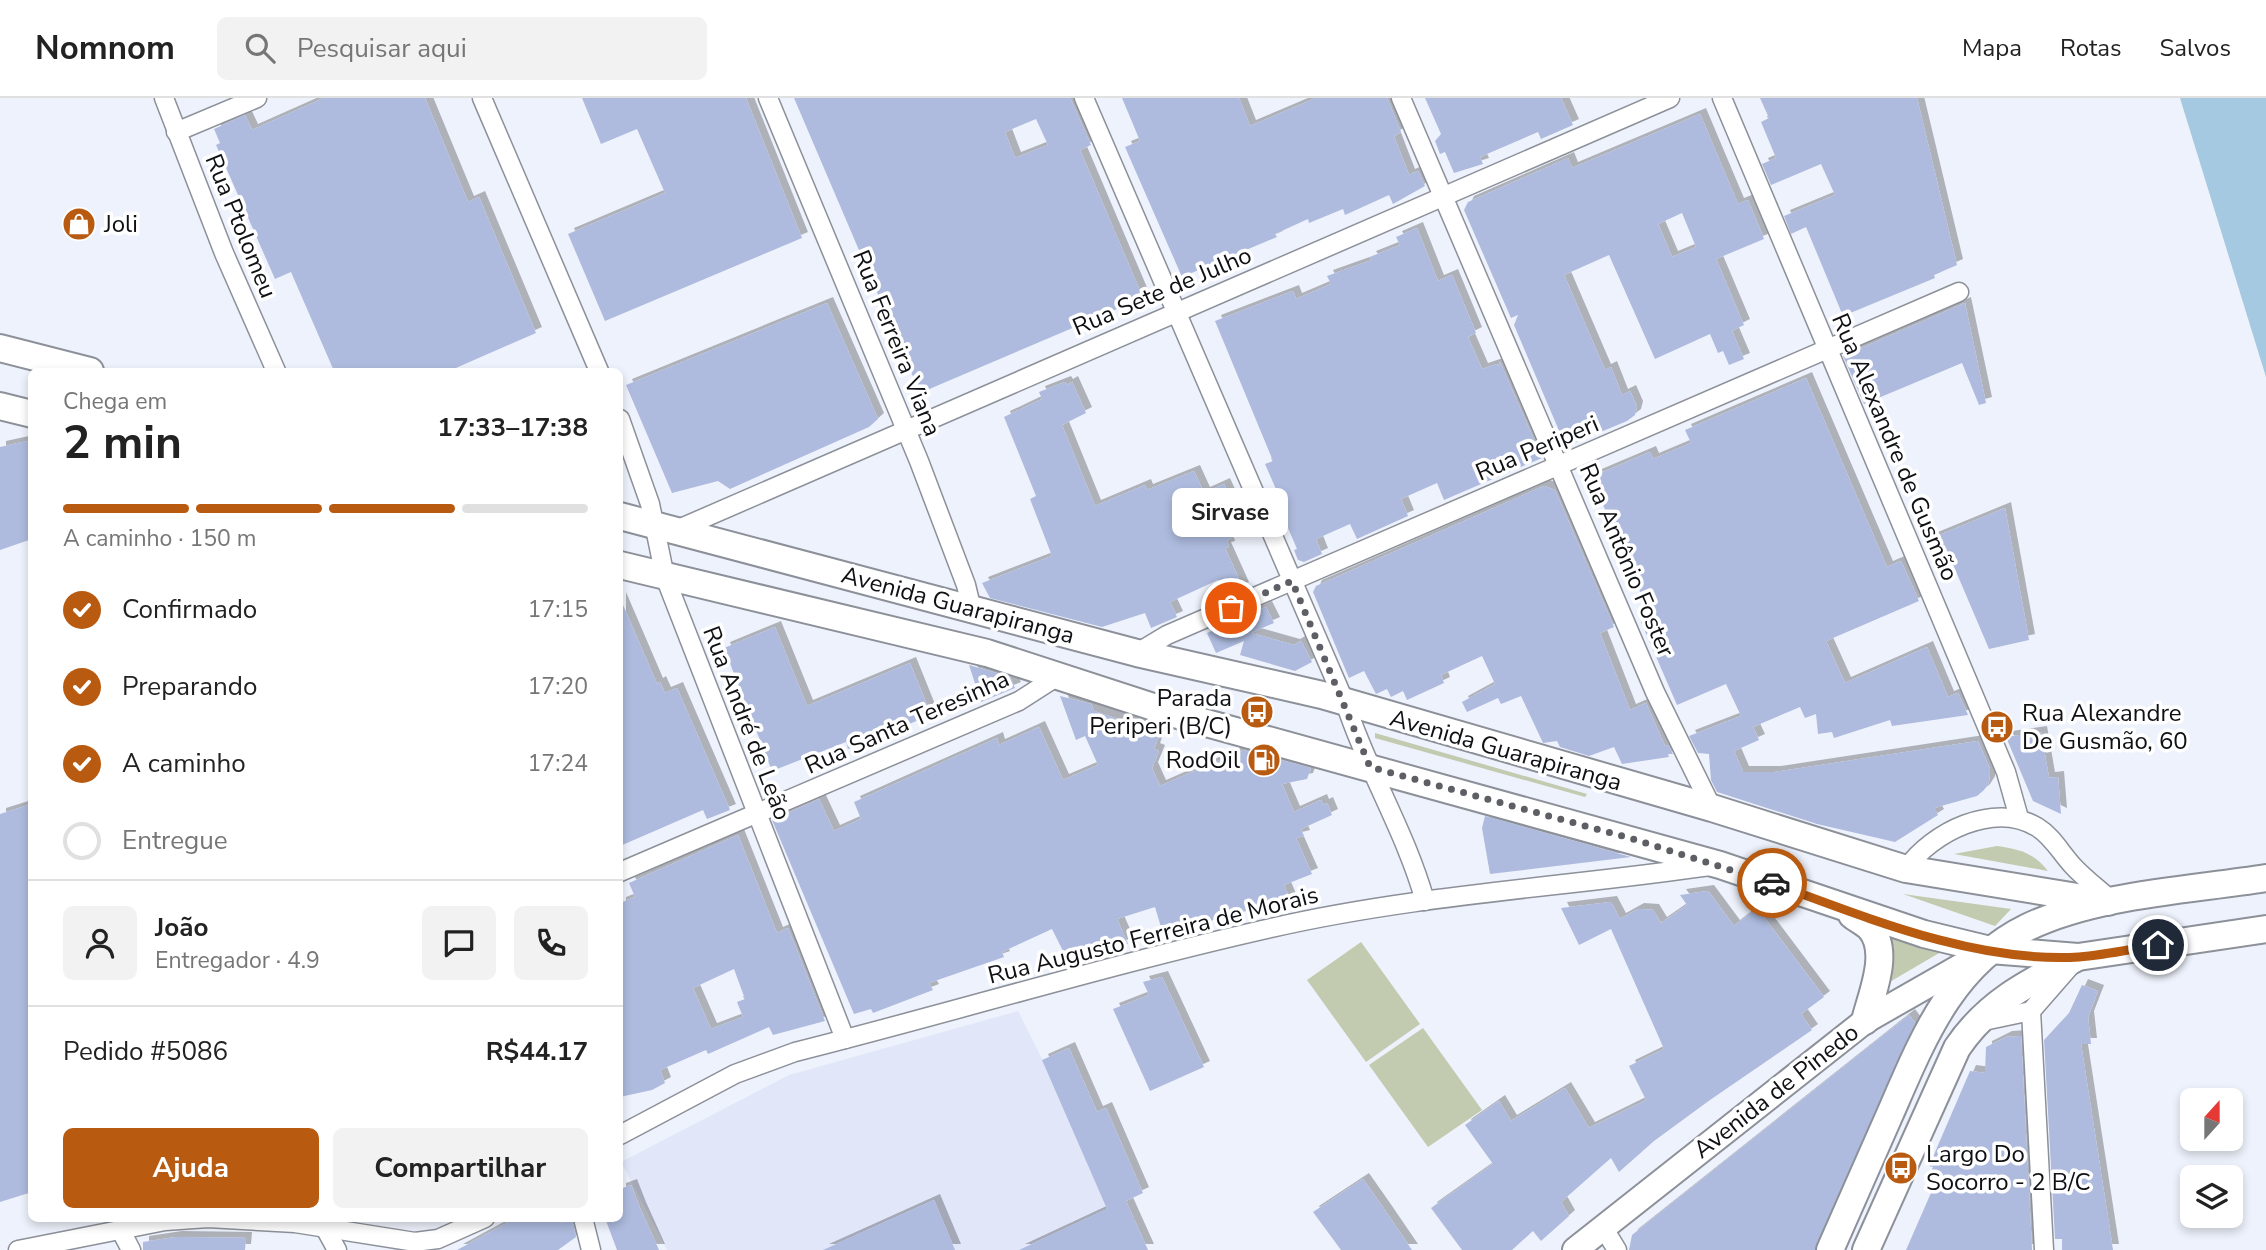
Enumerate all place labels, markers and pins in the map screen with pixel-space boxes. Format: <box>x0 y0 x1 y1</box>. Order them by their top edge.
shop icon: Joli <box>60 205 98 243</box>
place label: Joli <box>103 208 138 240</box>
callout: Sirvase <box>1173 489 1289 538</box>
pin <box>1201 578 1261 638</box>
place label: Parada Periperi (B/C) <box>1089 682 1232 742</box>
bus stop icon: Parada Periperi (B/C) <box>1238 693 1276 731</box>
place label: Rua Alexandre De Gusmão, 60 <box>2022 697 2188 757</box>
bus stop icon: Rua Alexandre De Gusmão, 60 <box>1978 708 2016 746</box>
fuel station icon: RodOil <box>1245 741 1283 779</box>
place label: RodOil <box>1166 744 1240 776</box>
pin <box>2128 915 2188 975</box>
place label: Largo Do Socorro - 2 B/C <box>1926 1138 2091 1198</box>
bus stop icon: Largo Do Socorro - 2 B/C <box>1882 1149 1920 1187</box>

